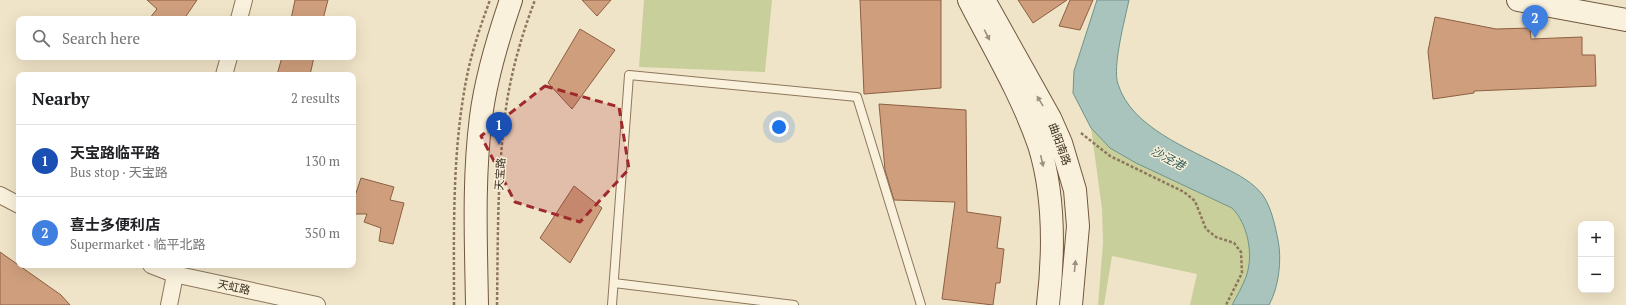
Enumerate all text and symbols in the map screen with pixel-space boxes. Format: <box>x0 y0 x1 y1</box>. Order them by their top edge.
pin: 2 <box>1522 5 1548 38</box>
search box <box>16 16 356 60</box>
icon: search <box>30 27 52 49</box>
text: Search here <box>62 28 140 48</box>
one-way arrow <box>983 29 990 40</box>
text: Nearby <box>32 87 90 110</box>
text: 2 results <box>291 89 340 107</box>
one-way arrow <box>1037 95 1044 107</box>
pin: 1 <box>486 112 512 145</box>
your location <box>769 117 789 137</box>
street label: 曲阳南路 <box>1046 121 1074 167</box>
text: 天宝路临平路 <box>70 142 160 162</box>
water label: 沙泾港 <box>1149 143 1189 174</box>
text: 1 <box>41 152 49 170</box>
text: 130 m <box>305 152 340 170</box>
one-way arrow <box>1040 154 1046 167</box>
street label: 天宝路 <box>492 157 508 191</box>
text: Bus stop · 天宝路 <box>70 163 168 181</box>
text: 喜士多便利店 <box>70 214 160 234</box>
map controls <box>1578 221 1614 293</box>
button: + <box>1578 221 1614 257</box>
text: 2 <box>41 224 49 242</box>
text: 350 m <box>305 224 340 242</box>
text: Supermarket · 临平北路 <box>70 235 205 253</box>
button: − <box>1578 257 1614 293</box>
one-way arrow <box>1072 260 1079 272</box>
street label: 天虹路 <box>216 277 252 297</box>

